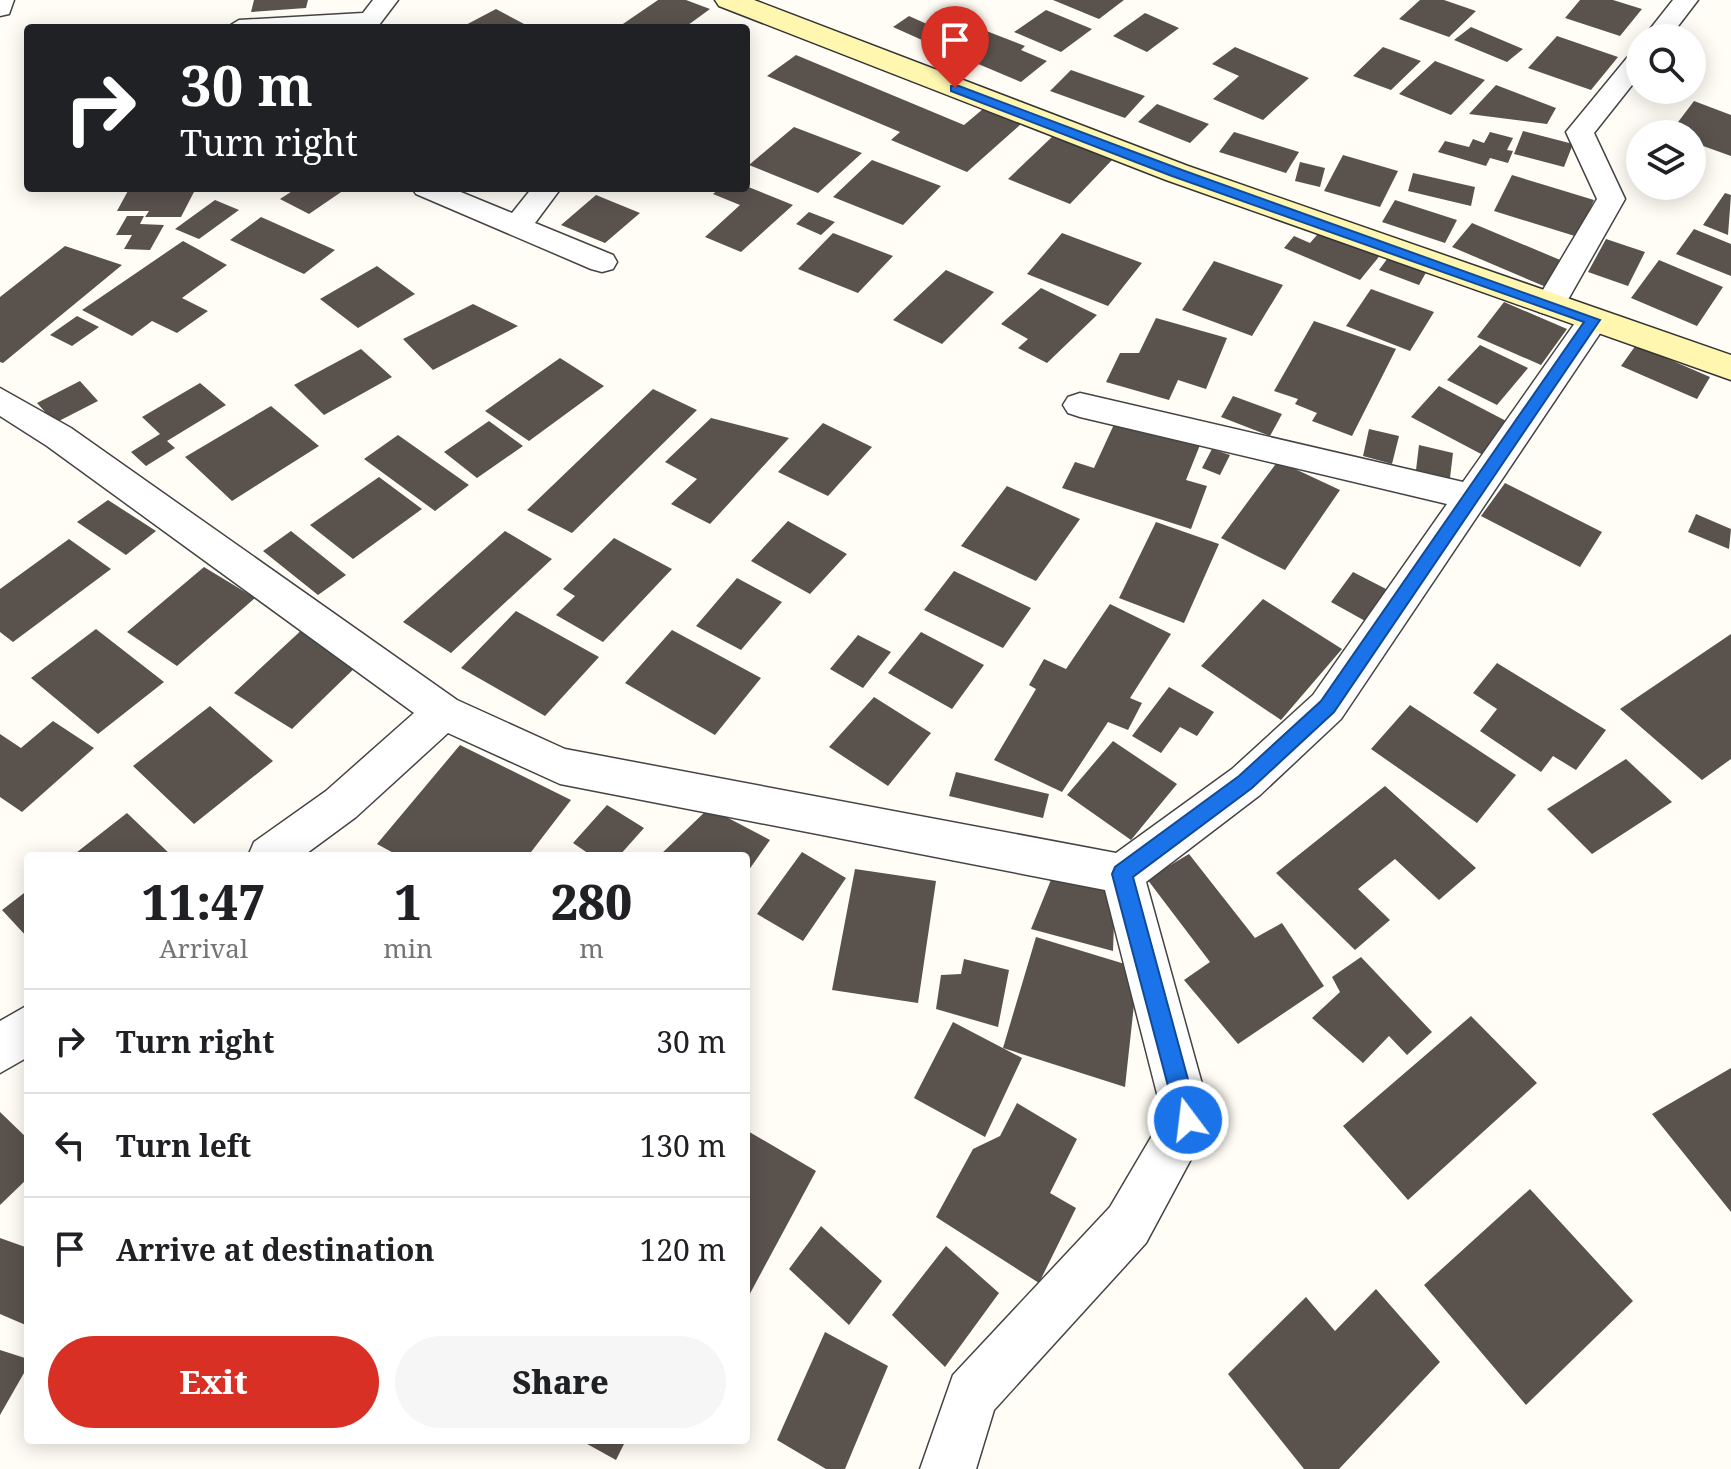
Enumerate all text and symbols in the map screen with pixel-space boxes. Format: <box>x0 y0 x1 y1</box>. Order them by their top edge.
pin <box>921 6 989 88</box>
icon: arrive <box>933 18 977 62</box>
map controls <box>1626 24 1706 200</box>
button: search <box>1626 24 1706 104</box>
text: 30 m <box>180 46 313 122</box>
icon: right <box>48 56 152 160</box>
text: Turn right <box>180 118 358 167</box>
button: layers <box>1626 120 1706 200</box>
text: 11:47 <box>142 869 266 934</box>
text: 1 <box>394 869 422 934</box>
text: 280 <box>551 869 632 934</box>
text: Arrival <box>159 930 248 966</box>
text: min <box>383 930 433 966</box>
text: m <box>579 930 604 966</box>
icon: right <box>48 1019 92 1063</box>
text: Turn right <box>116 1021 274 1062</box>
text: 30 m <box>656 1021 726 1062</box>
position arrow <box>1146 1078 1230 1162</box>
icon: left <box>48 1123 92 1167</box>
text: Turn left <box>116 1125 251 1166</box>
text: 130 m <box>640 1125 726 1166</box>
icon: arrive <box>48 1227 92 1271</box>
text: Arrive at destination <box>116 1229 435 1270</box>
text: 120 m <box>640 1229 726 1270</box>
button: Exit <box>48 1336 379 1428</box>
button: Share <box>395 1336 726 1428</box>

